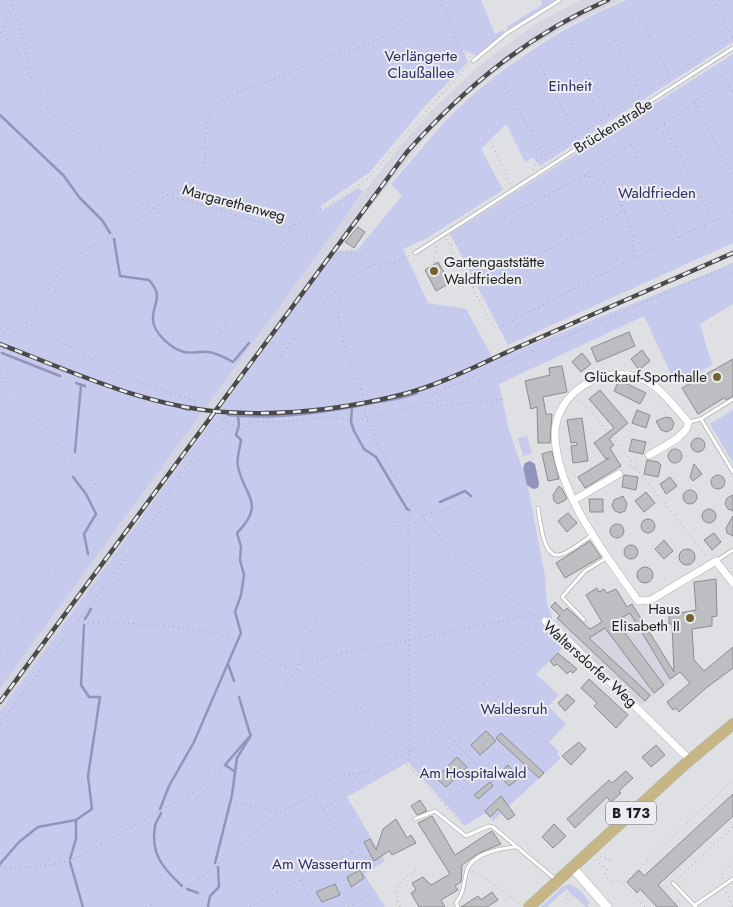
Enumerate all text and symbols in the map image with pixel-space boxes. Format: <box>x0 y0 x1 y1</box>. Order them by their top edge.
park label: Verlängerte Claußallee <box>385 45 458 84</box>
park label: Einheit <box>548 75 592 97</box>
street label: Brückenstraße <box>570 93 657 159</box>
street label: Margarethenweg <box>180 179 288 227</box>
park label: Waldfrieden <box>618 182 696 204</box>
place label: Gartengaststätte Waldfrieden <box>444 251 545 290</box>
marker: Gartengaststätte Waldfrieden <box>428 265 440 277</box>
place label: Glückauf-Sporthalle <box>584 366 707 388</box>
marker: Glückauf-Sporthalle <box>711 371 723 383</box>
place label: Haus Elisabeth II <box>612 598 680 637</box>
marker: Haus Elisabeth II <box>684 612 696 624</box>
street label: Waltersdorfer Weg <box>538 616 642 712</box>
park label: Waldesruh <box>480 698 548 720</box>
park label: Am Hospitalwald <box>419 762 527 784</box>
road number: B 173 <box>606 801 656 824</box>
park label: Am Wasserturm <box>272 853 372 875</box>

